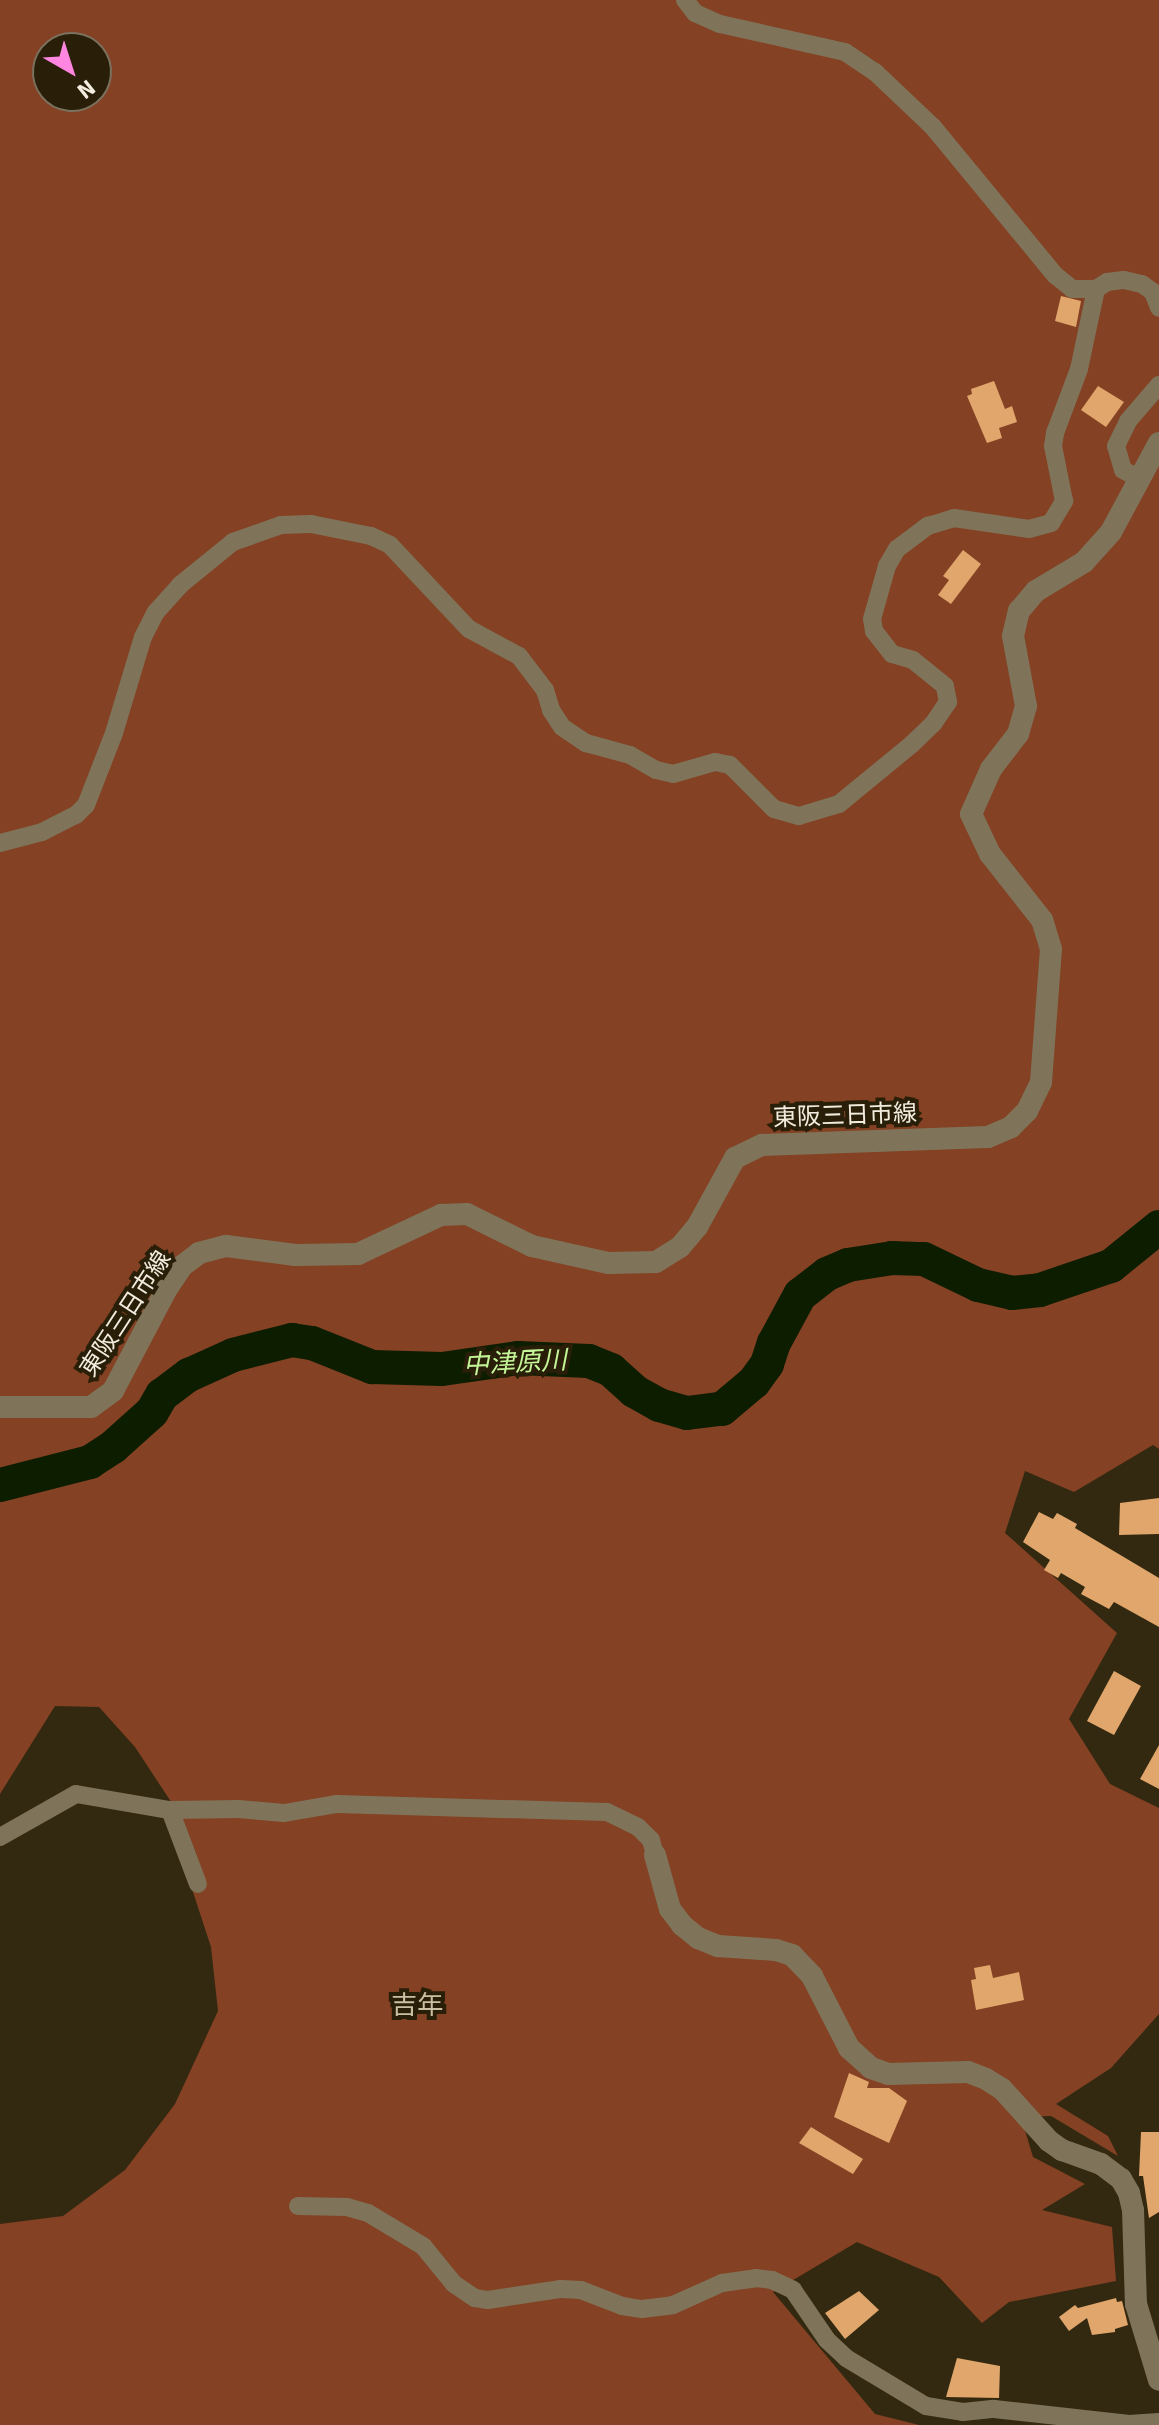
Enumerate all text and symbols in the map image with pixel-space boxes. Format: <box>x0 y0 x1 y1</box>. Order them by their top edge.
north arrow <box>32 32 112 112</box>
text: N <box>72 74 101 105</box>
street label: 東阪三日市線 <box>773 1099 917 1133</box>
street label: 東阪三日市線 <box>75 1246 177 1382</box>
water label: 中津原川 <box>462 1346 568 1382</box>
district label: 吉年 <box>391 1991 443 2023</box>

